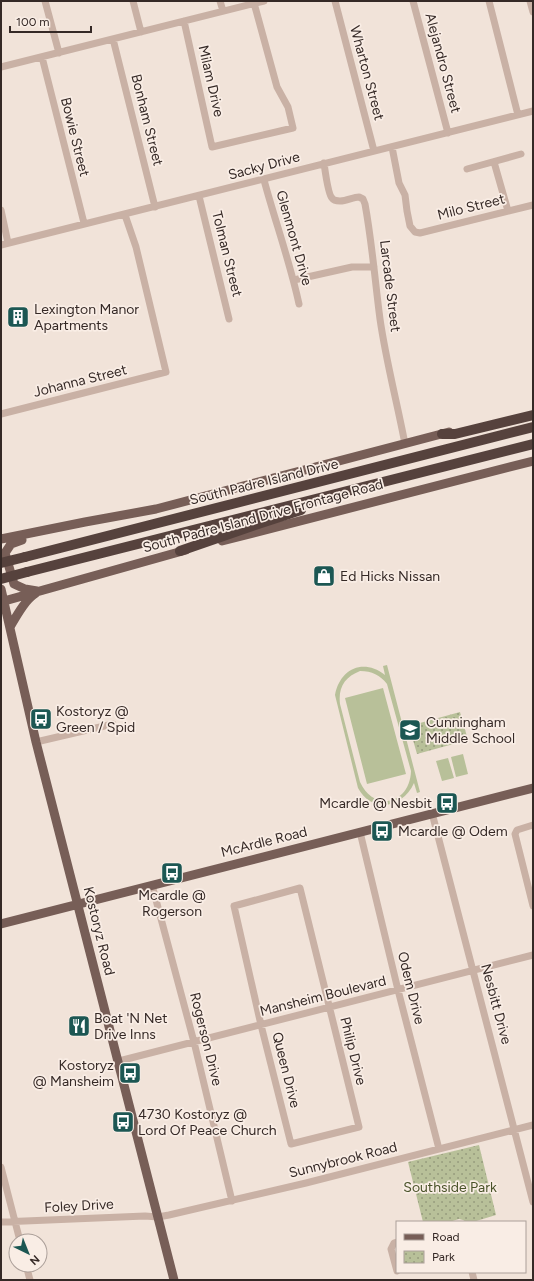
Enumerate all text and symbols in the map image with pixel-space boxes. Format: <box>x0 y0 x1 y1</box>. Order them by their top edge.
scale bar <box>10 8 91 34</box>
street label: Alejandro Street <box>422 11 464 115</box>
text: 100 m <box>16 15 50 29</box>
street label: Wharton Street <box>346 24 388 122</box>
street label: Milam Drive <box>195 43 228 119</box>
street label: Bonham Street <box>127 72 167 168</box>
street label: Bowie Street <box>57 96 93 178</box>
street label: Sacky Drive <box>226 148 302 184</box>
street label: Glenmont Drive <box>272 188 316 288</box>
street label: Milo Street <box>435 190 507 224</box>
street label: Tolman Street <box>208 209 246 299</box>
street label: Larcade Street <box>376 239 404 333</box>
place label: Lexington Manor Apartments <box>34 301 139 334</box>
building icon: Lexington Manor Apartments <box>5 304 31 330</box>
street label: Johanna Street <box>32 361 128 401</box>
street label: South Padre Island Drive <box>188 455 340 509</box>
street label: South Padre Island Drive Frontage Road <box>141 476 385 556</box>
shop icon: Ed Hicks Nissan <box>311 563 337 589</box>
place label: Ed Hicks Nissan <box>340 568 440 585</box>
place label: Kostoryz @ Green / Spid <box>56 703 135 736</box>
bus stop icon: Kostoryz @ Green / Spid <box>28 706 54 732</box>
place label: Cunningham Middle School <box>426 714 515 747</box>
school or university icon: Cunningham Middle School <box>397 717 423 743</box>
bus stop icon: Mcardle @ Nesbit <box>434 790 460 816</box>
place label: Mcardle @ Nesbit <box>319 795 432 812</box>
bus stop icon: Mcardle @ Odem <box>369 818 395 844</box>
street label: McArdle Road <box>219 823 309 861</box>
place label: Mcardle @ Odem <box>398 823 508 840</box>
bus stop icon: Mcardle @ Rogerson <box>159 860 185 886</box>
street label: Kostoryz Road <box>80 885 118 977</box>
place label: Mcardle @ Rogerson <box>138 887 206 920</box>
street label: Odem Drive <box>394 950 428 1027</box>
street label: Nesbitt Drive <box>477 962 515 1047</box>
street label: Mansheim Boulevard <box>258 972 388 1020</box>
street label: Rogerson Drive <box>186 990 226 1088</box>
place label: Boat 'N Net Drive Inns <box>94 1010 167 1043</box>
restaurant icon: Boat 'N Net Drive Inns <box>66 1013 92 1039</box>
street label: Philip Drive <box>336 1015 370 1087</box>
street label: Queen Drive <box>268 1030 304 1110</box>
place label: Kostoryz @ Mansheim <box>33 1057 114 1090</box>
bus stop icon: Kostoryz @ Mansheim <box>117 1060 143 1086</box>
place label: 4730 Kostoryz @ Lord Of Peace Church <box>138 1106 277 1139</box>
bus stop icon: 4730 Kostoryz @ Lord Of Peace Church <box>110 1109 136 1135</box>
street label: Sunnybrook Road <box>287 1138 399 1182</box>
park label: Southside Park <box>403 1179 497 1196</box>
street label: Foley Drive <box>44 1196 114 1216</box>
legend <box>396 1221 526 1273</box>
text: Road <box>432 1230 460 1244</box>
north arrow <box>8 1233 48 1273</box>
text: Park <box>432 1250 455 1264</box>
text: N <box>27 1252 42 1268</box>

